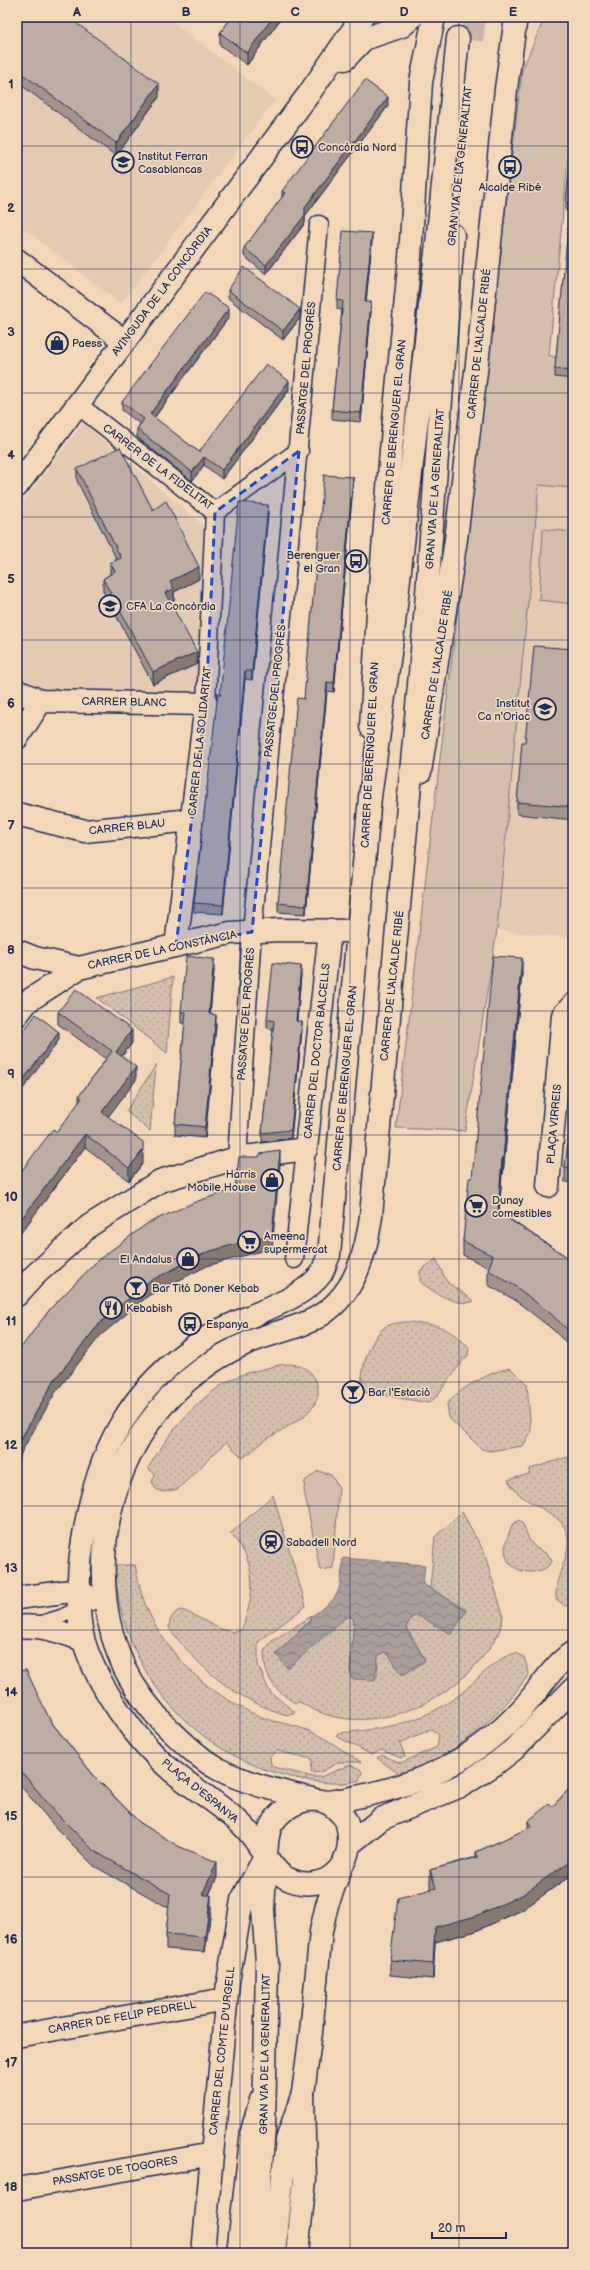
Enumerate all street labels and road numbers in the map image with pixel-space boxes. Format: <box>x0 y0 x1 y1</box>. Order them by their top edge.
street label: GRAN VIA DE LA GENERALITAT <box>445 85 475 247</box>
street label: AVINGUDA DE LA CONCÒRDIA <box>108 223 215 358</box>
street label: CARRER DE L'ALCALDE RIBÉ <box>464 268 493 420</box>
street label: PASSATGE DEL PROGRÉS <box>293 301 318 435</box>
street label: CARRER DE BERENGUER EL GRAN <box>379 339 409 525</box>
street label: GRAN VIA DE LA GENERALITAT <box>423 408 447 570</box>
street label: CARRER DE LA FIDELITAT <box>100 421 216 513</box>
street label: CARRER DE L'ALCALDE RIBÉ <box>418 589 455 741</box>
street label: PASSATGE DEL PROGRÉS <box>261 623 288 758</box>
street label: CARRER DE BERENGUER EL GRAN <box>359 662 381 848</box>
street label: CARRER DE LA SOLIDARITAT <box>186 665 214 816</box>
street label: CARRER BLANC <box>81 695 167 709</box>
street label: CARRER BLAU <box>88 817 166 837</box>
street label: CARRER DE L'ALCALDE RIBÉ <box>377 910 406 1062</box>
street label: CARRER DE LA CONSTÀNCIA <box>86 927 238 972</box>
street label: PASSATGE DEL PROGRÉS <box>234 947 257 1081</box>
street label: CARRER DEL DOCTOR BALCELLS <box>301 962 333 1139</box>
street label: CARRER DE BERENGUER EL GRAN <box>330 985 360 1171</box>
street label: PLAÇA VIRREIS <box>544 1083 564 1164</box>
street label: PLAÇA D'ESPANYA <box>159 1756 241 1826</box>
street label: CARRER DEL COMTE D'URGELL <box>207 1965 237 2136</box>
street label: GRAN VIA DE LA GENERALITAT <box>257 1973 273 2135</box>
street label: CARRER DE FELIP PEDRELL <box>47 1997 198 2036</box>
street label: PASSATGE DE TOGORES <box>52 2154 179 2188</box>

